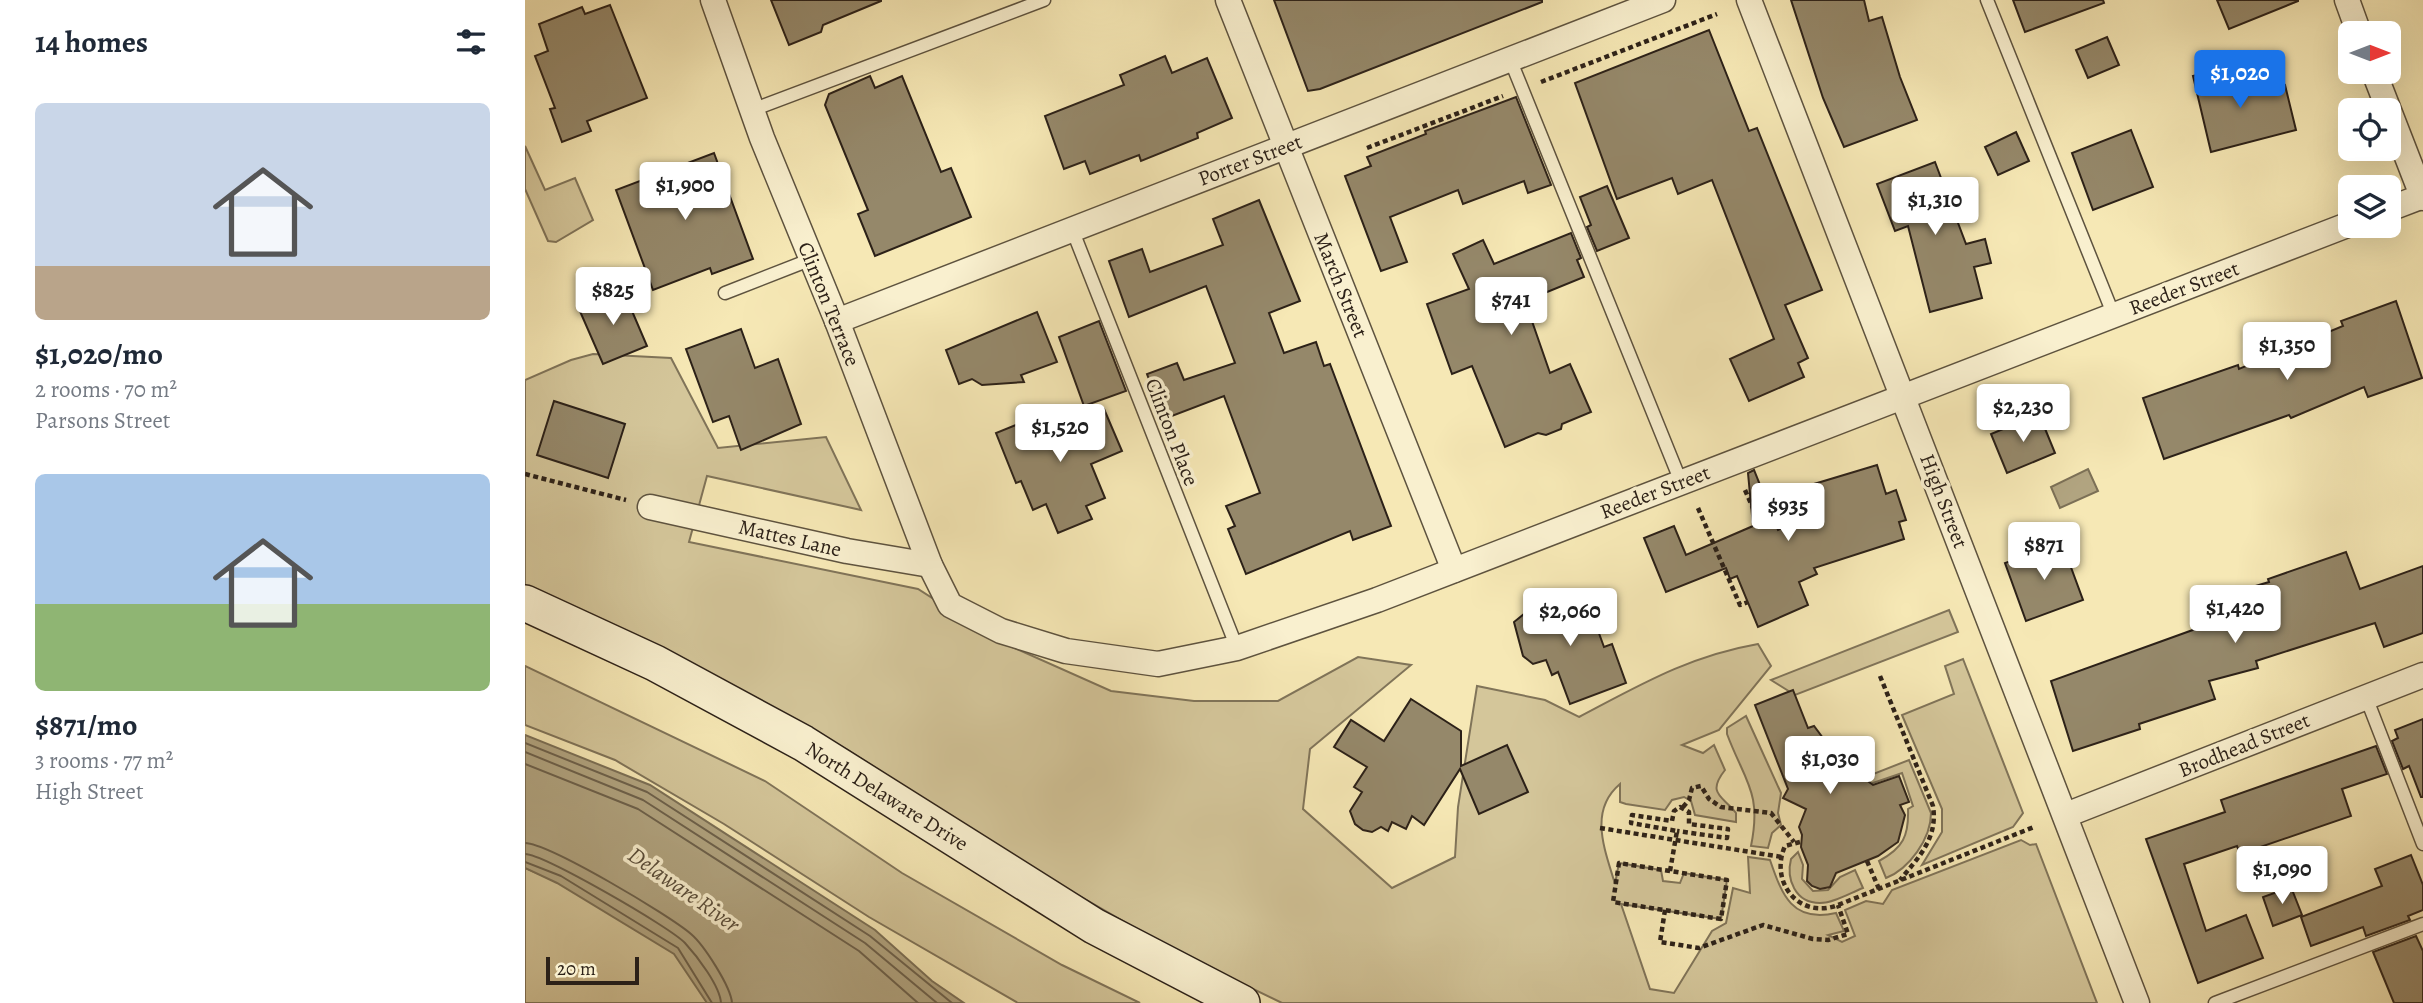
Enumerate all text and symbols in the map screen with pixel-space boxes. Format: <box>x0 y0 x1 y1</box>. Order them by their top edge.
north arrow <box>2338 21 2401 84</box>
map controls <box>2338 21 2401 238</box>
text: 14 homes <box>35 22 148 62</box>
icon: filters <box>452 23 490 61</box>
pin: $1,020 <box>2183 50 2297 110</box>
text: $1,020 <box>2210 57 2270 88</box>
button: locate <box>2338 98 2401 161</box>
street label: Porter Street <box>1194 127 1306 193</box>
icon: home <box>200 149 326 275</box>
pin: $1,900 <box>628 162 742 222</box>
text: $1,900 <box>656 169 714 200</box>
button: layers <box>2338 175 2401 238</box>
pin: $1,310 <box>1878 177 1992 237</box>
text: $1,310 <box>1908 184 1962 215</box>
street label: March Street <box>1307 228 1375 342</box>
street label: Clinton Terrace <box>791 238 867 370</box>
street label: Reeder Street <box>2125 254 2243 322</box>
pin: $825 <box>572 268 654 327</box>
text: $825 <box>592 274 634 305</box>
pin: $741 <box>1470 278 1552 337</box>
text: $741 <box>1491 284 1531 315</box>
pin: $1,350 <box>2230 322 2344 382</box>
text: $1,350 <box>2259 329 2315 360</box>
text: $1,020/mo <box>35 334 163 374</box>
text: 2 rooms · 70 m² <box>35 374 177 405</box>
street label: Clinton Place <box>1139 374 1205 490</box>
pin: $2,230 <box>1966 384 2080 444</box>
text: $2,230 <box>1993 391 2053 422</box>
text: Parsons Street <box>35 405 170 436</box>
pin: $1,520 <box>1003 405 1117 464</box>
text: $1,520 <box>1031 411 1089 442</box>
street label: High Street <box>1913 450 1975 552</box>
street label: Reeder Street <box>1596 458 1714 526</box>
pin: $935 <box>1747 484 1829 543</box>
text: $935 <box>1767 490 1809 521</box>
street label: Mattes Lane <box>736 513 844 563</box>
icon: home <box>200 520 326 646</box>
pin: $871 <box>2003 522 2085 582</box>
text: $871 <box>2024 529 2064 560</box>
pin: $1,420 <box>2178 586 2292 645</box>
pin: $2,060 <box>1513 588 1627 648</box>
text: $1,420 <box>2206 592 2264 623</box>
text: $2,060 <box>1539 595 1601 626</box>
text: $871/mo <box>35 705 137 745</box>
street label: Brodhead Street <box>2174 706 2314 784</box>
street label: North Delaware Drive <box>800 735 974 857</box>
pin: $1,030 <box>1773 736 1887 796</box>
text: $1,030 <box>1801 743 1859 774</box>
text: 3 rooms · 77 m² <box>35 745 173 776</box>
text: High Street <box>35 776 144 807</box>
water label: Delaware River <box>622 839 747 940</box>
pin: $1,090 <box>2225 846 2339 906</box>
text: $1,090 <box>2253 853 2311 884</box>
scale bar <box>546 954 639 986</box>
text: 20 m <box>557 956 596 982</box>

